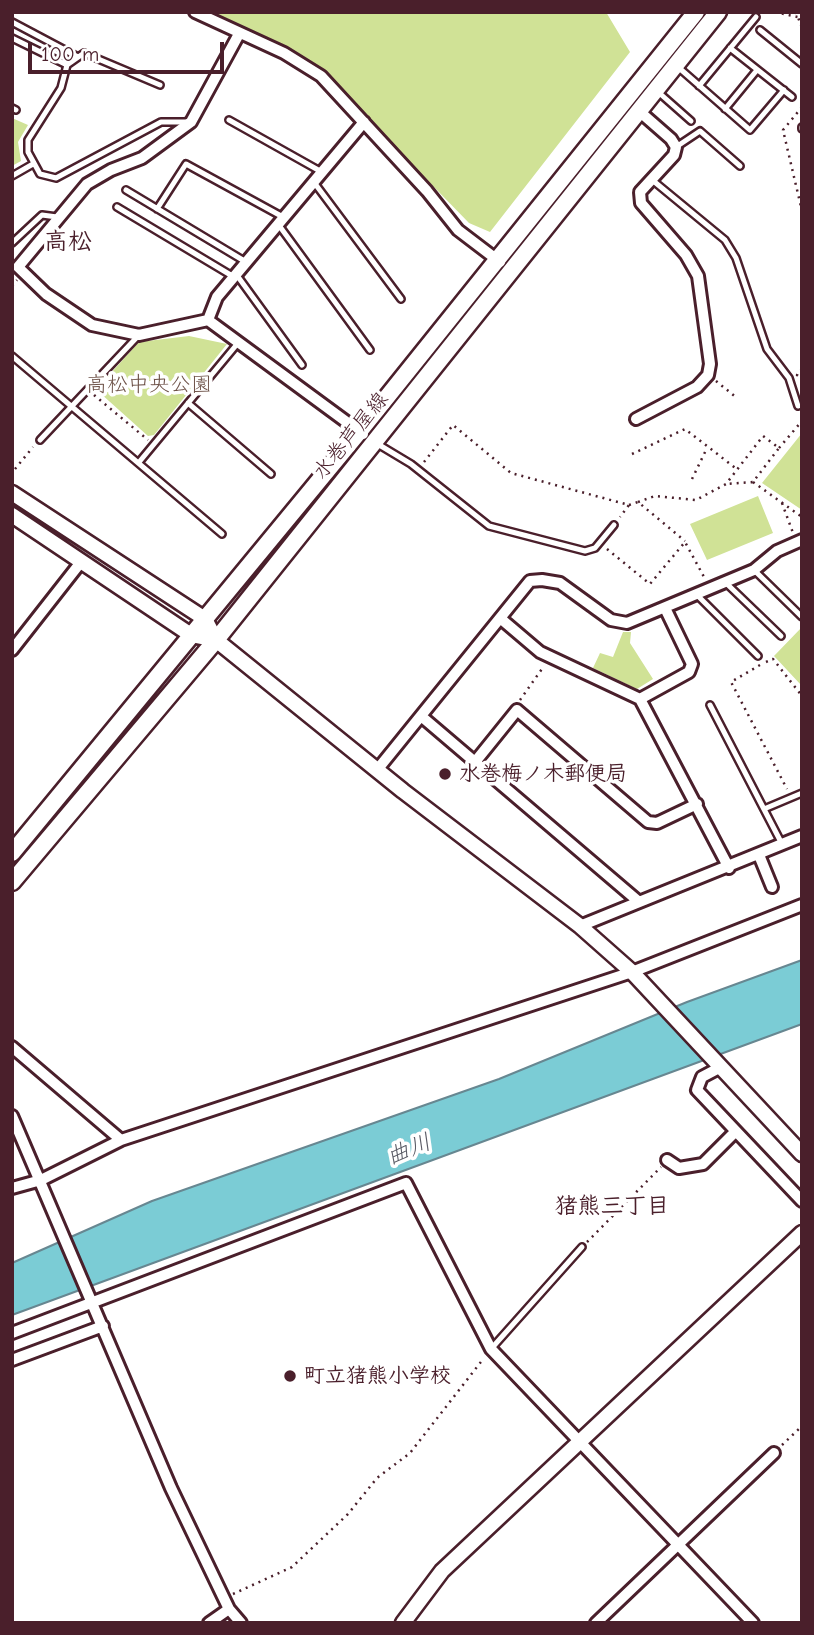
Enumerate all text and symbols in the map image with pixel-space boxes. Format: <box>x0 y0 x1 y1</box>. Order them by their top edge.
scale bar <box>32 28 228 72</box>
text: 100 m <box>41 42 99 66</box>
district label: 高松 <box>44 228 92 256</box>
park label: 高松中央公園 <box>86 372 212 398</box>
street label: 水巻芦屋線 <box>308 387 394 485</box>
place label: 水巻梅ノ木郵便局 <box>459 761 627 787</box>
marker: 水巻梅ノ木郵便局 <box>437 766 453 782</box>
water label: 曲川 <box>383 1129 435 1171</box>
district label: 猪熊三丁目 <box>555 1192 669 1220</box>
place label: 町立猪熊小学校 <box>304 1363 451 1389</box>
marker: 町立猪熊小学校 <box>282 1368 298 1384</box>

